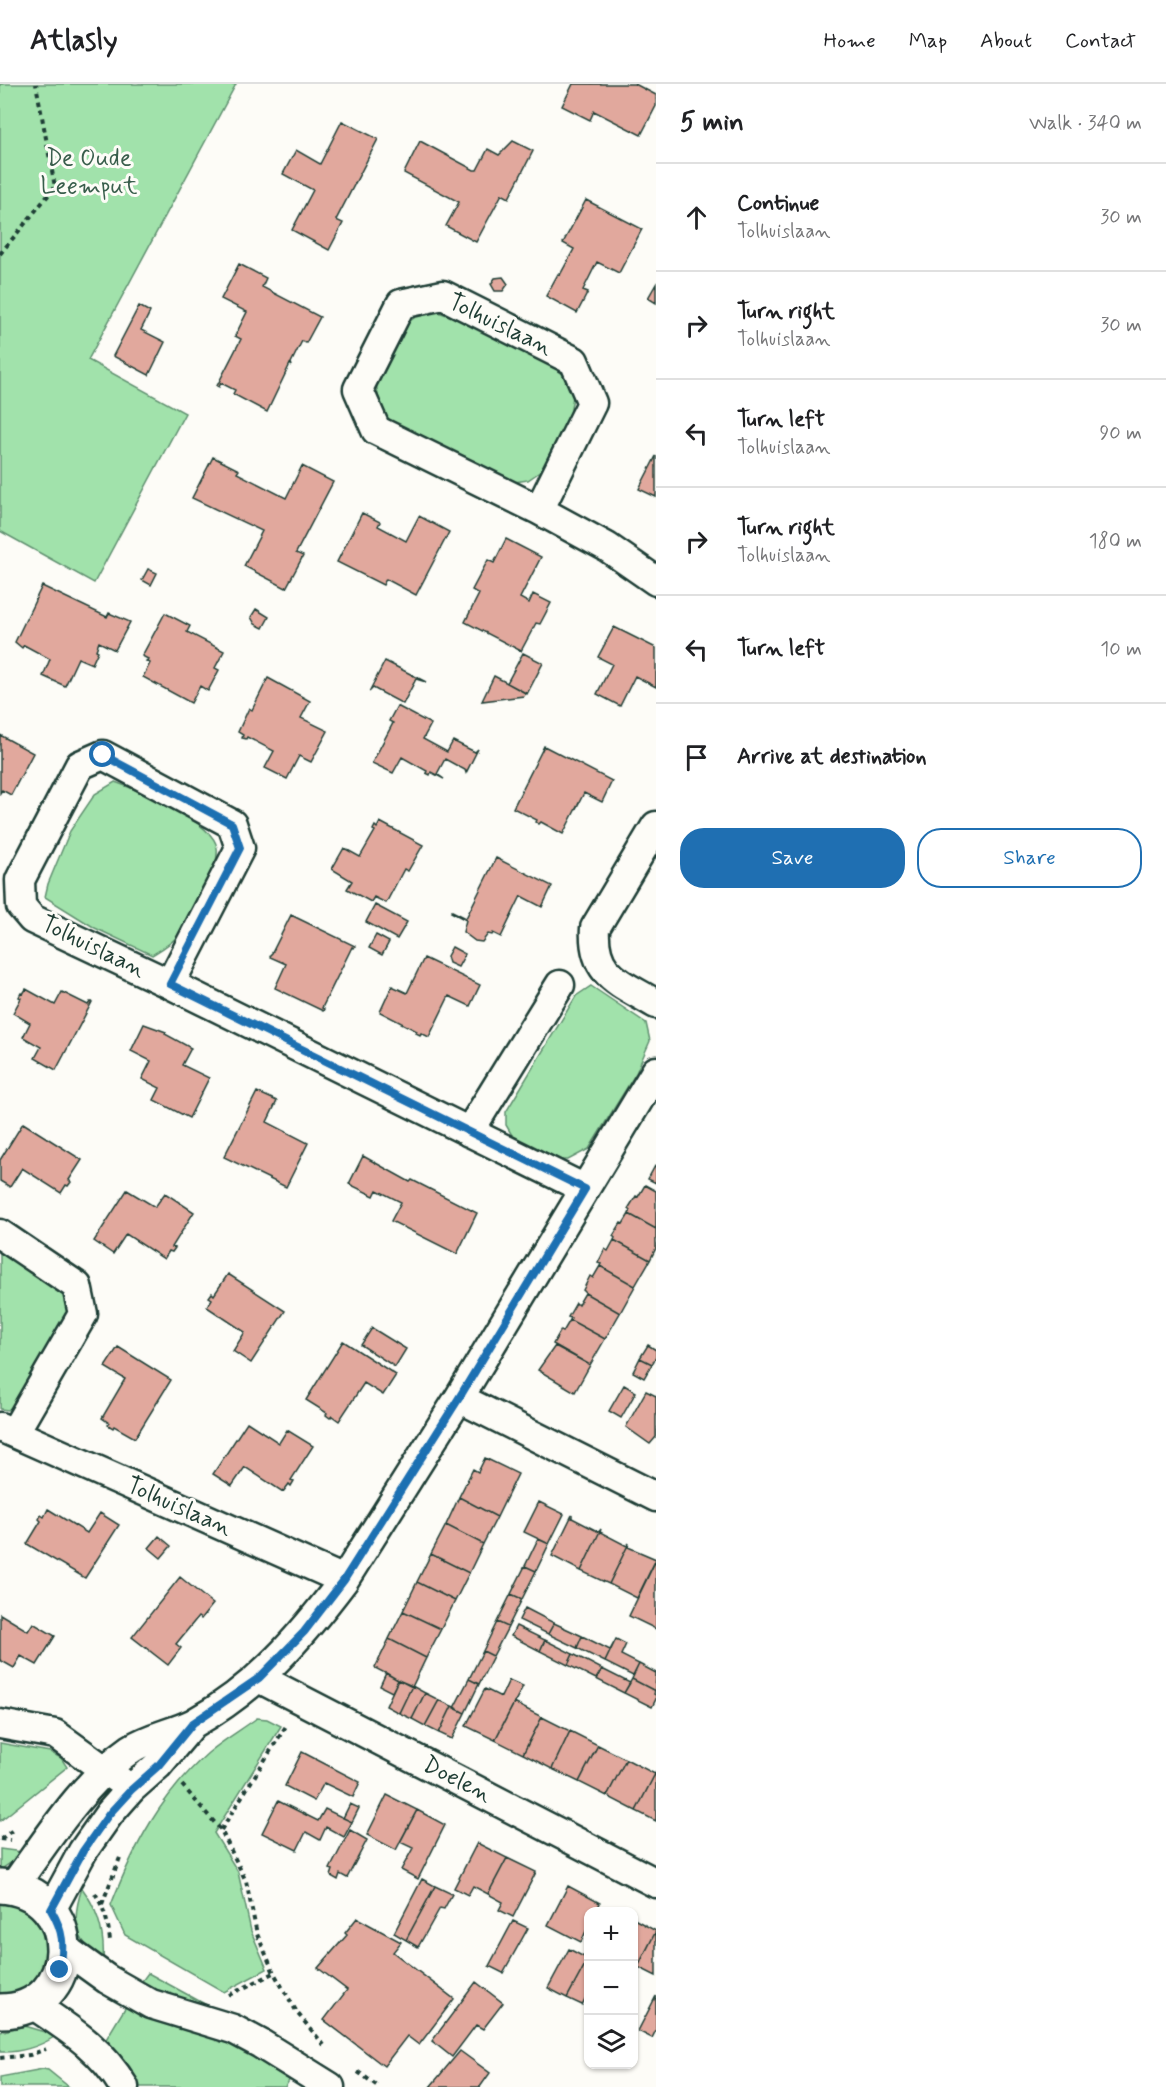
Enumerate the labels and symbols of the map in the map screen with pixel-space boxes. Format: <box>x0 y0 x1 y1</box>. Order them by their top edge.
park label: De Oude Leemput <box>40 143 138 202</box>
street label: Tolhuislaan <box>443 286 557 364</box>
route start <box>89 741 115 767</box>
street label: Tolhuislaan <box>36 908 150 986</box>
street label: Tolhuislaan <box>121 1470 237 1544</box>
street label: Doelen <box>417 1749 497 1811</box>
route end <box>46 1956 72 1982</box>

